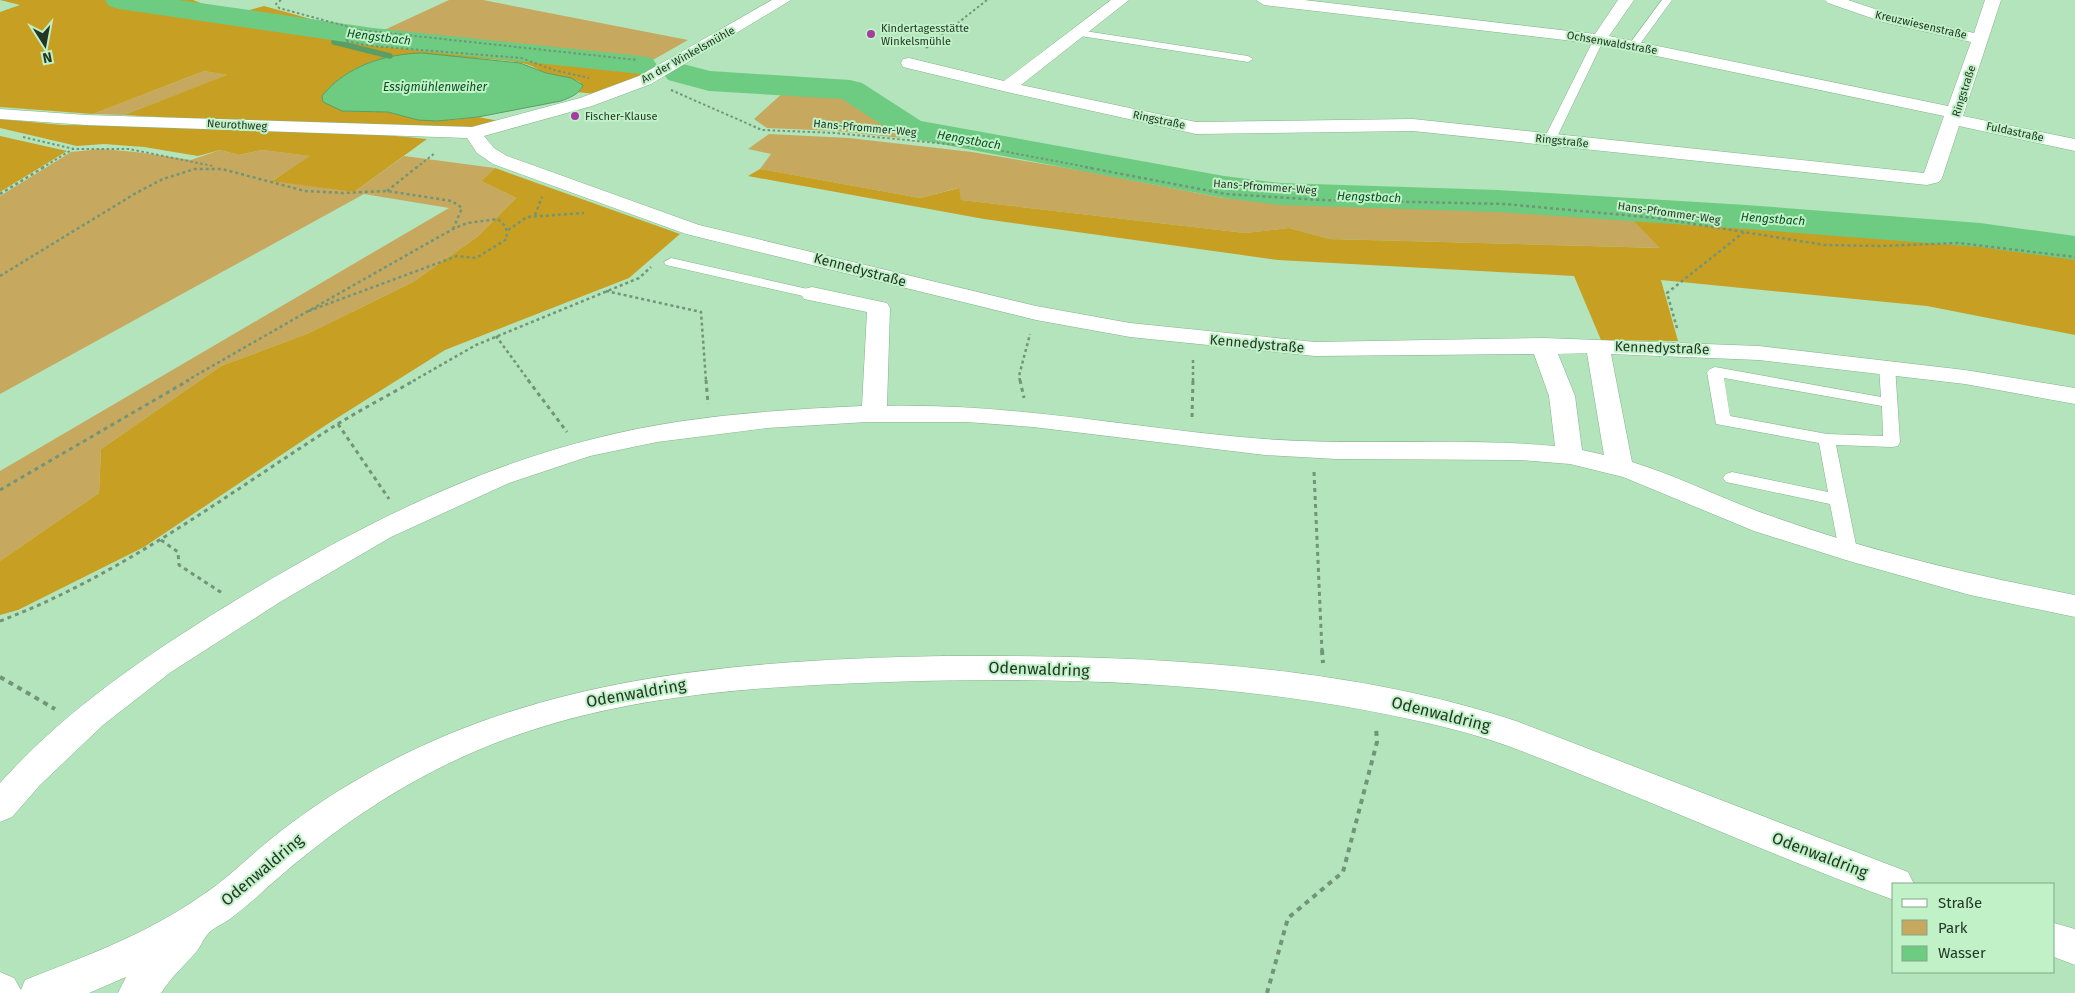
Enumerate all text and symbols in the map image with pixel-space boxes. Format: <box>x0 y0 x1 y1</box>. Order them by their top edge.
street label: Kreuzwiesenstraße <box>1874 8 1968 42</box>
north arrow <box>20 20 70 70</box>
place label: Kindertagesstätte Winkelsmühle <box>881 22 969 48</box>
street label: An der Winkelsmühle <box>639 24 737 86</box>
water label: Hengstbach <box>346 26 412 48</box>
marker: Kindertagesstätte Winkelsmühle <box>865 28 877 40</box>
street label: Ochsenwaldstraße <box>1566 29 1658 57</box>
text: N <box>41 48 54 67</box>
street label: Ringstraße <box>1950 64 1978 118</box>
water label: Essigmühlenweiher <box>383 80 487 94</box>
street label: Ringstraße <box>1132 108 1186 132</box>
marker: Fischer-Klause <box>569 110 581 122</box>
place label: Fischer-Klause <box>585 110 657 123</box>
street label: Neurothweg <box>207 117 268 133</box>
street label: Hans-Pfrommer-Weg <box>813 117 917 139</box>
street label: Fuldastraße <box>1985 120 2045 144</box>
water label: Hengstbach <box>936 128 1002 152</box>
street label: Ringstraße <box>1535 132 1589 150</box>
street label: Hans-Pfrommer-Weg <box>1213 177 1317 197</box>
water label: Hengstbach <box>1337 189 1401 205</box>
street label: Hans-Pfrommer-Weg <box>1617 199 1721 227</box>
water label: Hengstbach <box>1740 210 1806 228</box>
street label: Kennedystraße <box>812 250 908 290</box>
street label: Kennedystraße <box>1209 331 1305 357</box>
street label: Kennedystraße <box>1614 338 1710 358</box>
street label: Odenwaldring <box>988 658 1091 680</box>
street label: Odenwaldring <box>585 675 688 711</box>
street label: Odenwaldring <box>1390 693 1493 736</box>
street label: Odenwaldring <box>1769 828 1871 882</box>
street label: Odenwaldring <box>217 830 307 910</box>
legend <box>1892 883 2055 973</box>
text: Straße <box>1938 894 1982 912</box>
text: Park <box>1938 919 1968 937</box>
text: Wasser <box>1938 944 1986 962</box>

